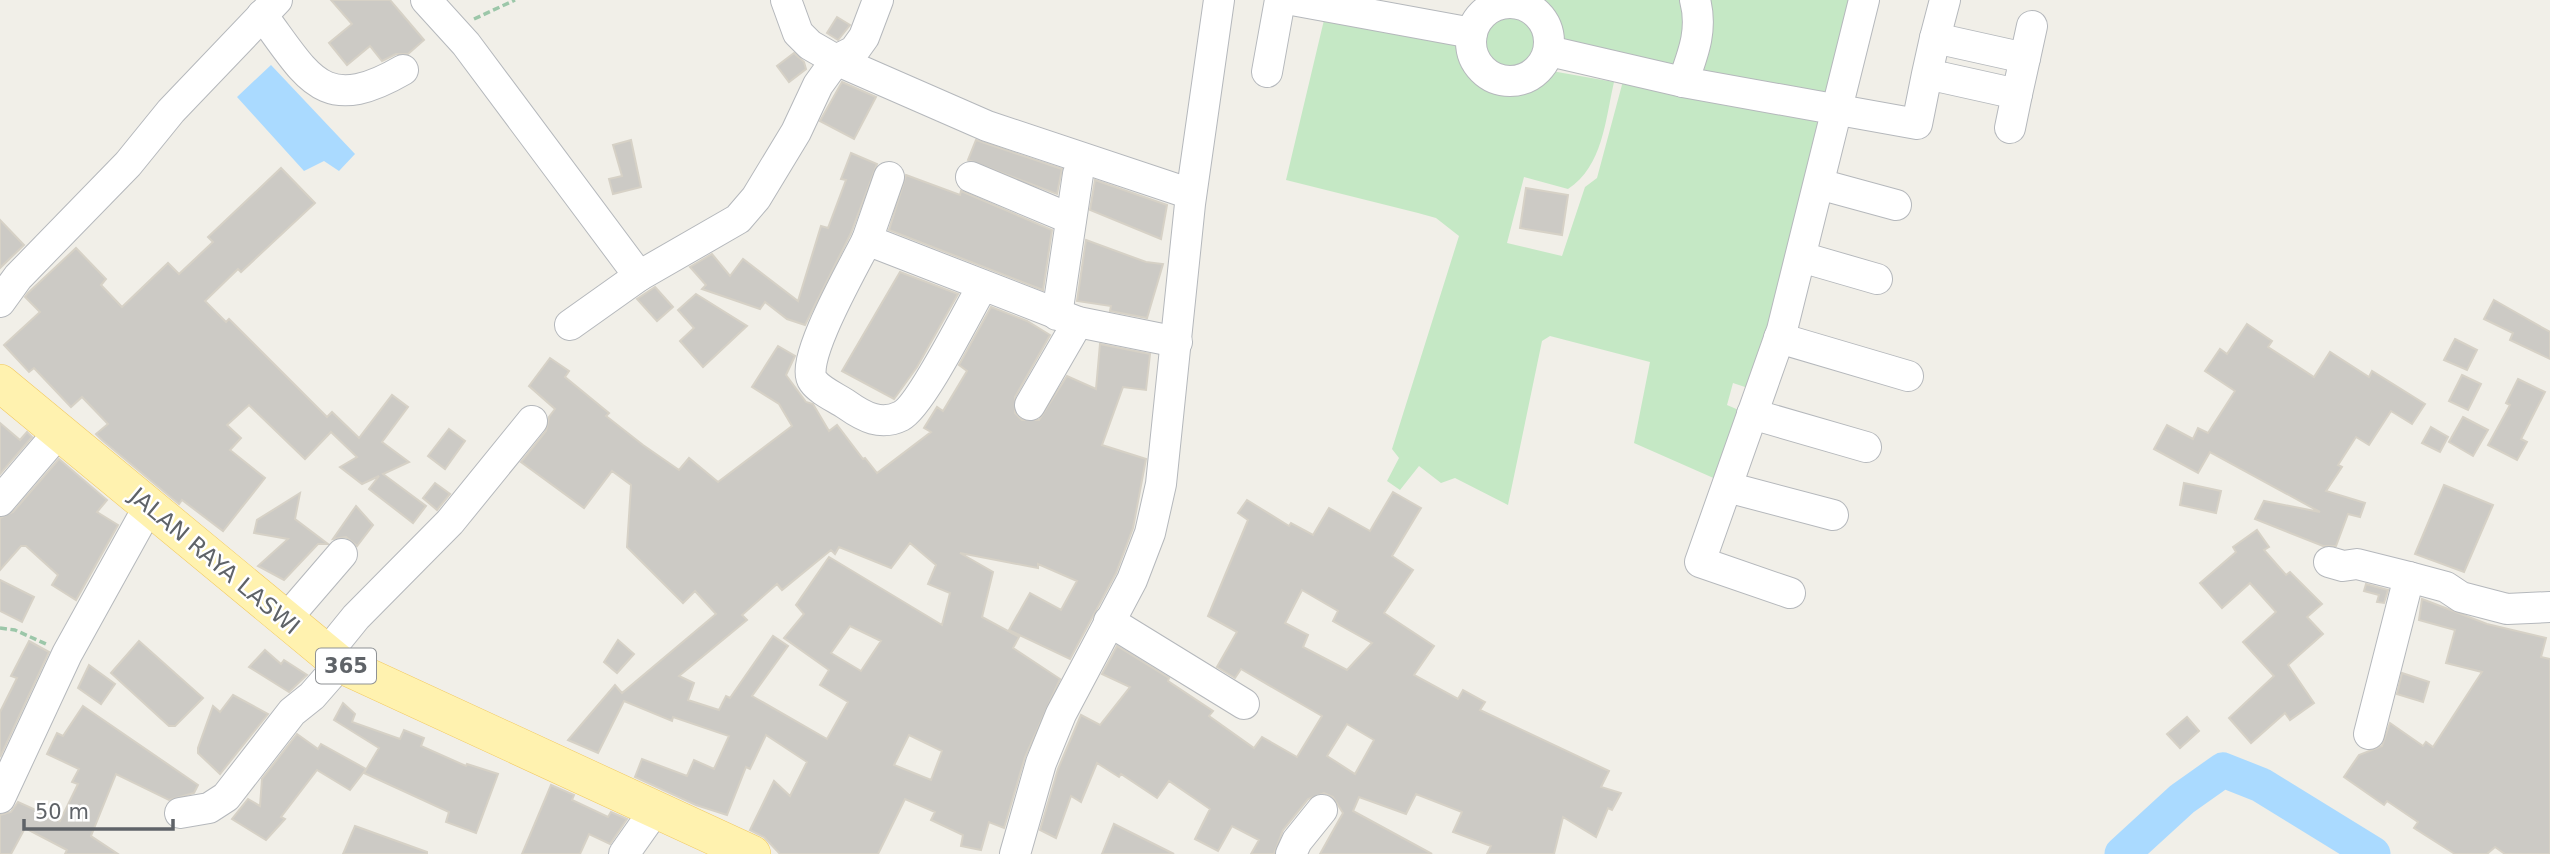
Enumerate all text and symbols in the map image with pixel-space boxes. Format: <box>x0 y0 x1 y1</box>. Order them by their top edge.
street label: JALAN RAYA LASWI <box>123 481 305 639</box>
road number: 365 <box>316 648 376 684</box>
scale bar <box>24 788 173 832</box>
text: 50 m <box>35 800 89 824</box>

